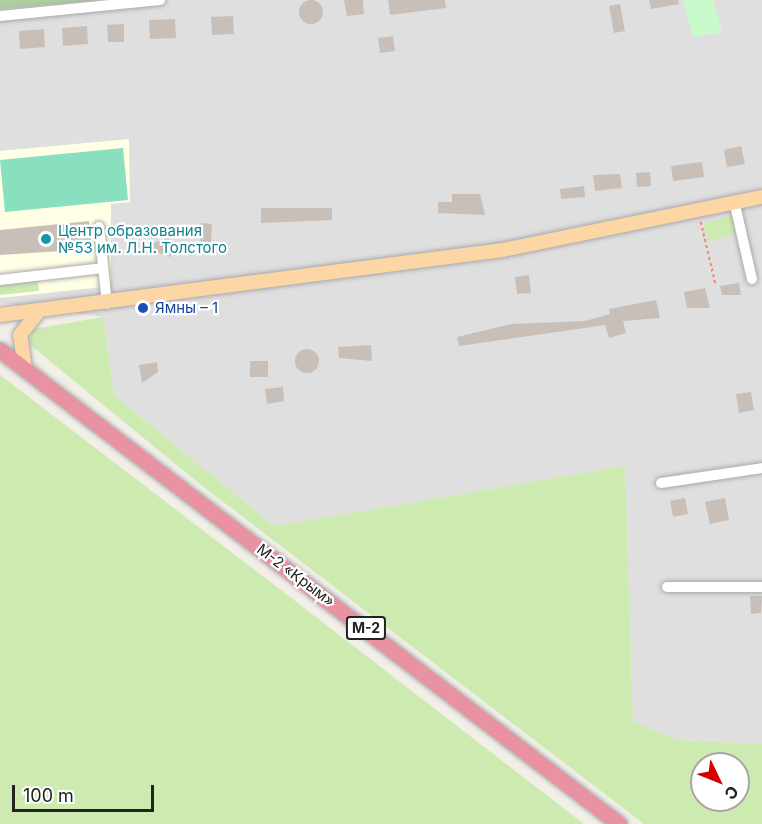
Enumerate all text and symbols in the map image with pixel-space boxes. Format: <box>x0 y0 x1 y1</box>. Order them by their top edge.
place label: Центр образования №53 им. Л.Н. Толстого <box>58 221 227 256</box>
marker: Центр образования №53 им. Л.Н. Толстого <box>39 232 53 246</box>
place label: Ямны – 1 <box>155 299 218 317</box>
marker: Ямны – 1 <box>136 301 150 315</box>
street label: М-2 «Крым» <box>254 540 338 610</box>
road number: М-2 <box>345 617 387 639</box>
north arrow <box>690 752 750 812</box>
scale bar <box>15 773 158 811</box>
text: С <box>720 782 743 804</box>
text: 100 m <box>23 785 74 806</box>

